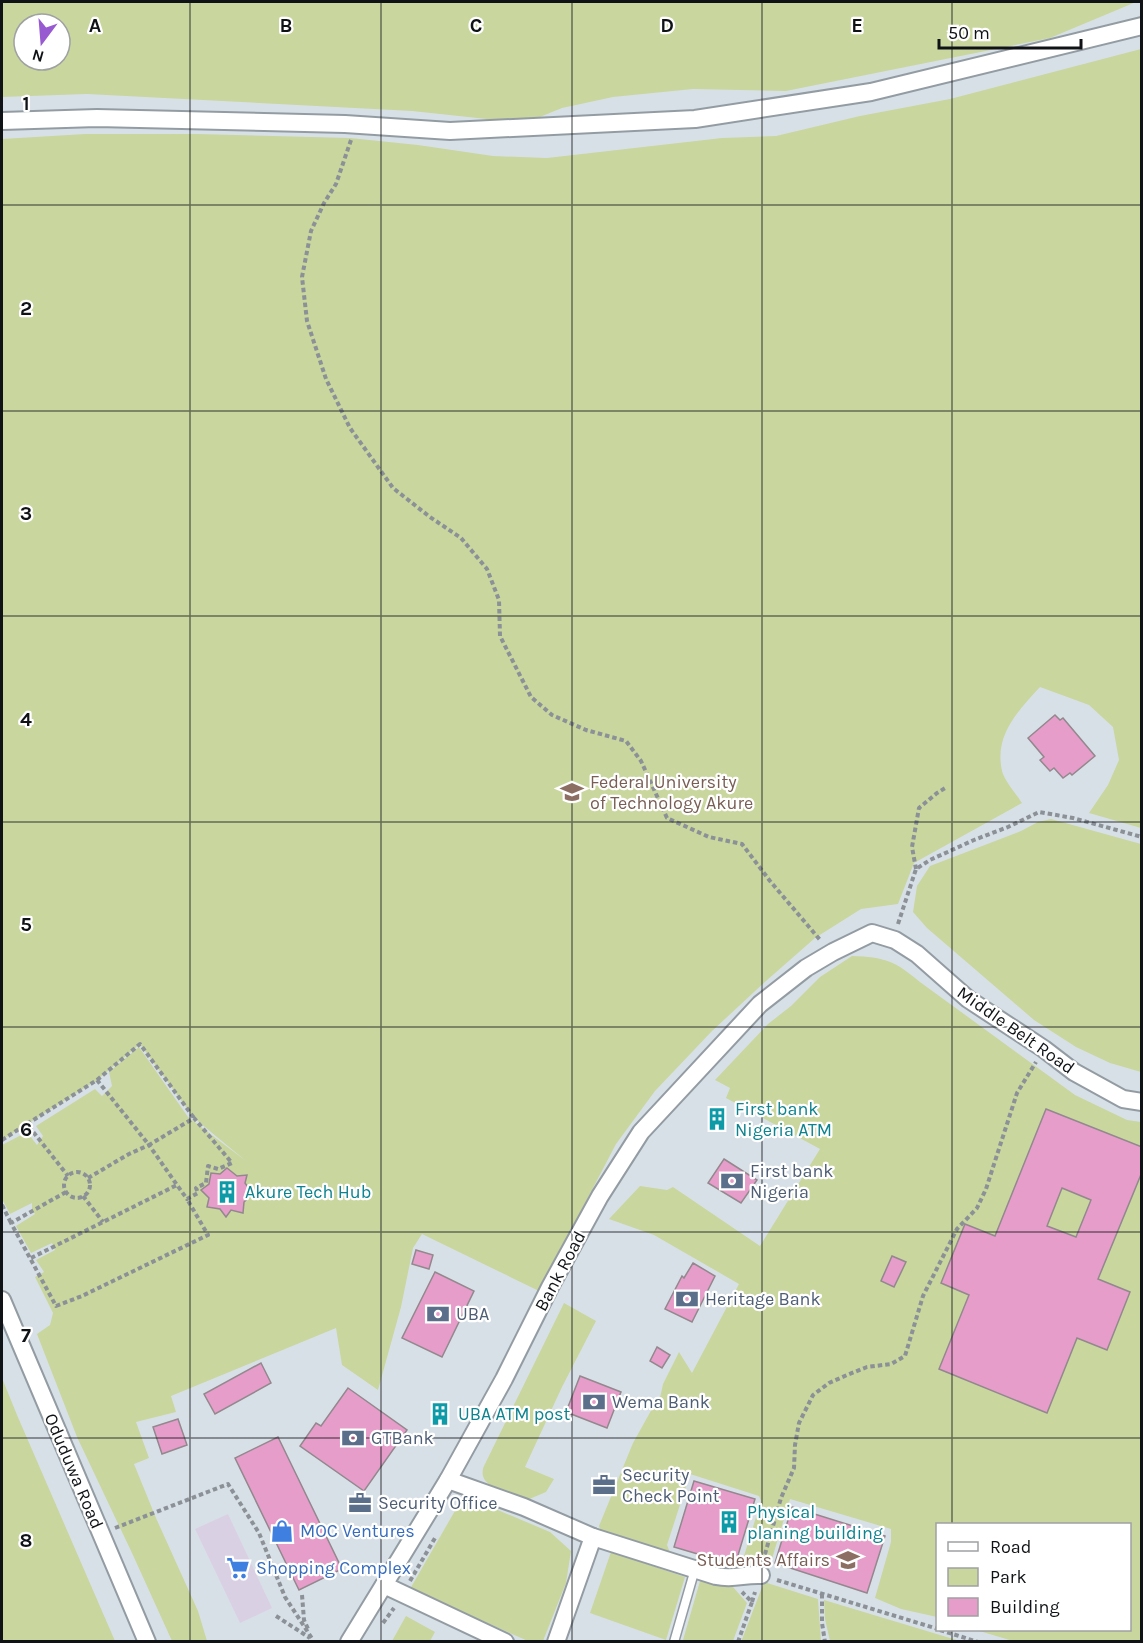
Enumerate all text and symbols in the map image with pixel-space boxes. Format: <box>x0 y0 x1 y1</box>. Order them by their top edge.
north arrow <box>12 12 72 72</box>
scale bar <box>939 12 1082 50</box>
text: A <box>89 14 102 37</box>
text: B <box>280 14 292 37</box>
text: C <box>470 14 482 37</box>
text: D <box>660 14 674 37</box>
text: E <box>851 14 863 37</box>
text: 50 m <box>948 22 990 44</box>
text: N <box>30 45 46 67</box>
text: 1 <box>22 92 30 115</box>
text: 2 <box>20 297 32 320</box>
text: 3 <box>20 502 32 525</box>
text: 4 <box>20 708 32 731</box>
place label: Federal University of Technology Akure <box>590 771 753 814</box>
school or university icon: Federal University of Technology Akure <box>559 779 585 805</box>
text: 5 <box>20 913 32 936</box>
street label: Middle Belt Road <box>953 981 1079 1079</box>
place label: First bank Nigeria ATM <box>735 1098 832 1141</box>
building icon: First bank Nigeria ATM <box>704 1106 730 1132</box>
text: 6 <box>20 1118 32 1141</box>
place label: First bank Nigeria <box>750 1160 833 1203</box>
bank icon: First bank Nigeria <box>719 1168 745 1194</box>
building icon: Akure Tech Hub <box>214 1179 240 1205</box>
place label: Akure Tech Hub <box>245 1181 371 1203</box>
street label: Bank Road <box>530 1227 590 1315</box>
bank icon: Heritage Bank <box>674 1286 700 1312</box>
place label: Heritage Bank <box>705 1288 821 1310</box>
bank icon: UBA <box>425 1301 451 1327</box>
place label: UBA <box>456 1303 489 1325</box>
text: 7 <box>21 1324 31 1347</box>
bank icon: Wema Bank <box>581 1389 607 1415</box>
place label: Wema Bank <box>612 1391 710 1413</box>
building icon: UBA ATM post <box>427 1401 453 1427</box>
place label: UBA ATM post <box>458 1403 571 1425</box>
street label: Oduduwa Road <box>40 1410 108 1532</box>
bank icon: GTBank <box>340 1425 366 1451</box>
place label: GTBank <box>371 1427 434 1449</box>
place label: Security Check Point <box>622 1464 720 1507</box>
office icon: Security Check Point <box>591 1472 617 1498</box>
office icon: Security Office <box>347 1490 373 1516</box>
place label: Security Office <box>378 1492 497 1514</box>
place label: Physical planing building <box>747 1501 883 1544</box>
building icon: Physical planing building <box>716 1509 742 1535</box>
shop icon: MOC Ventures <box>269 1518 295 1544</box>
place label: MOC Ventures <box>300 1520 415 1542</box>
legend <box>936 1523 1131 1631</box>
text: 8 <box>20 1529 32 1552</box>
text: Road <box>990 1536 1031 1558</box>
school or university icon: Students Affairs <box>835 1547 861 1573</box>
place label: Students Affairs <box>696 1549 830 1571</box>
supermarket icon: Shopping Complex <box>225 1555 251 1581</box>
place label: Shopping Complex <box>256 1557 411 1579</box>
text: Park <box>990 1566 1027 1588</box>
text: Building <box>990 1596 1060 1618</box>

